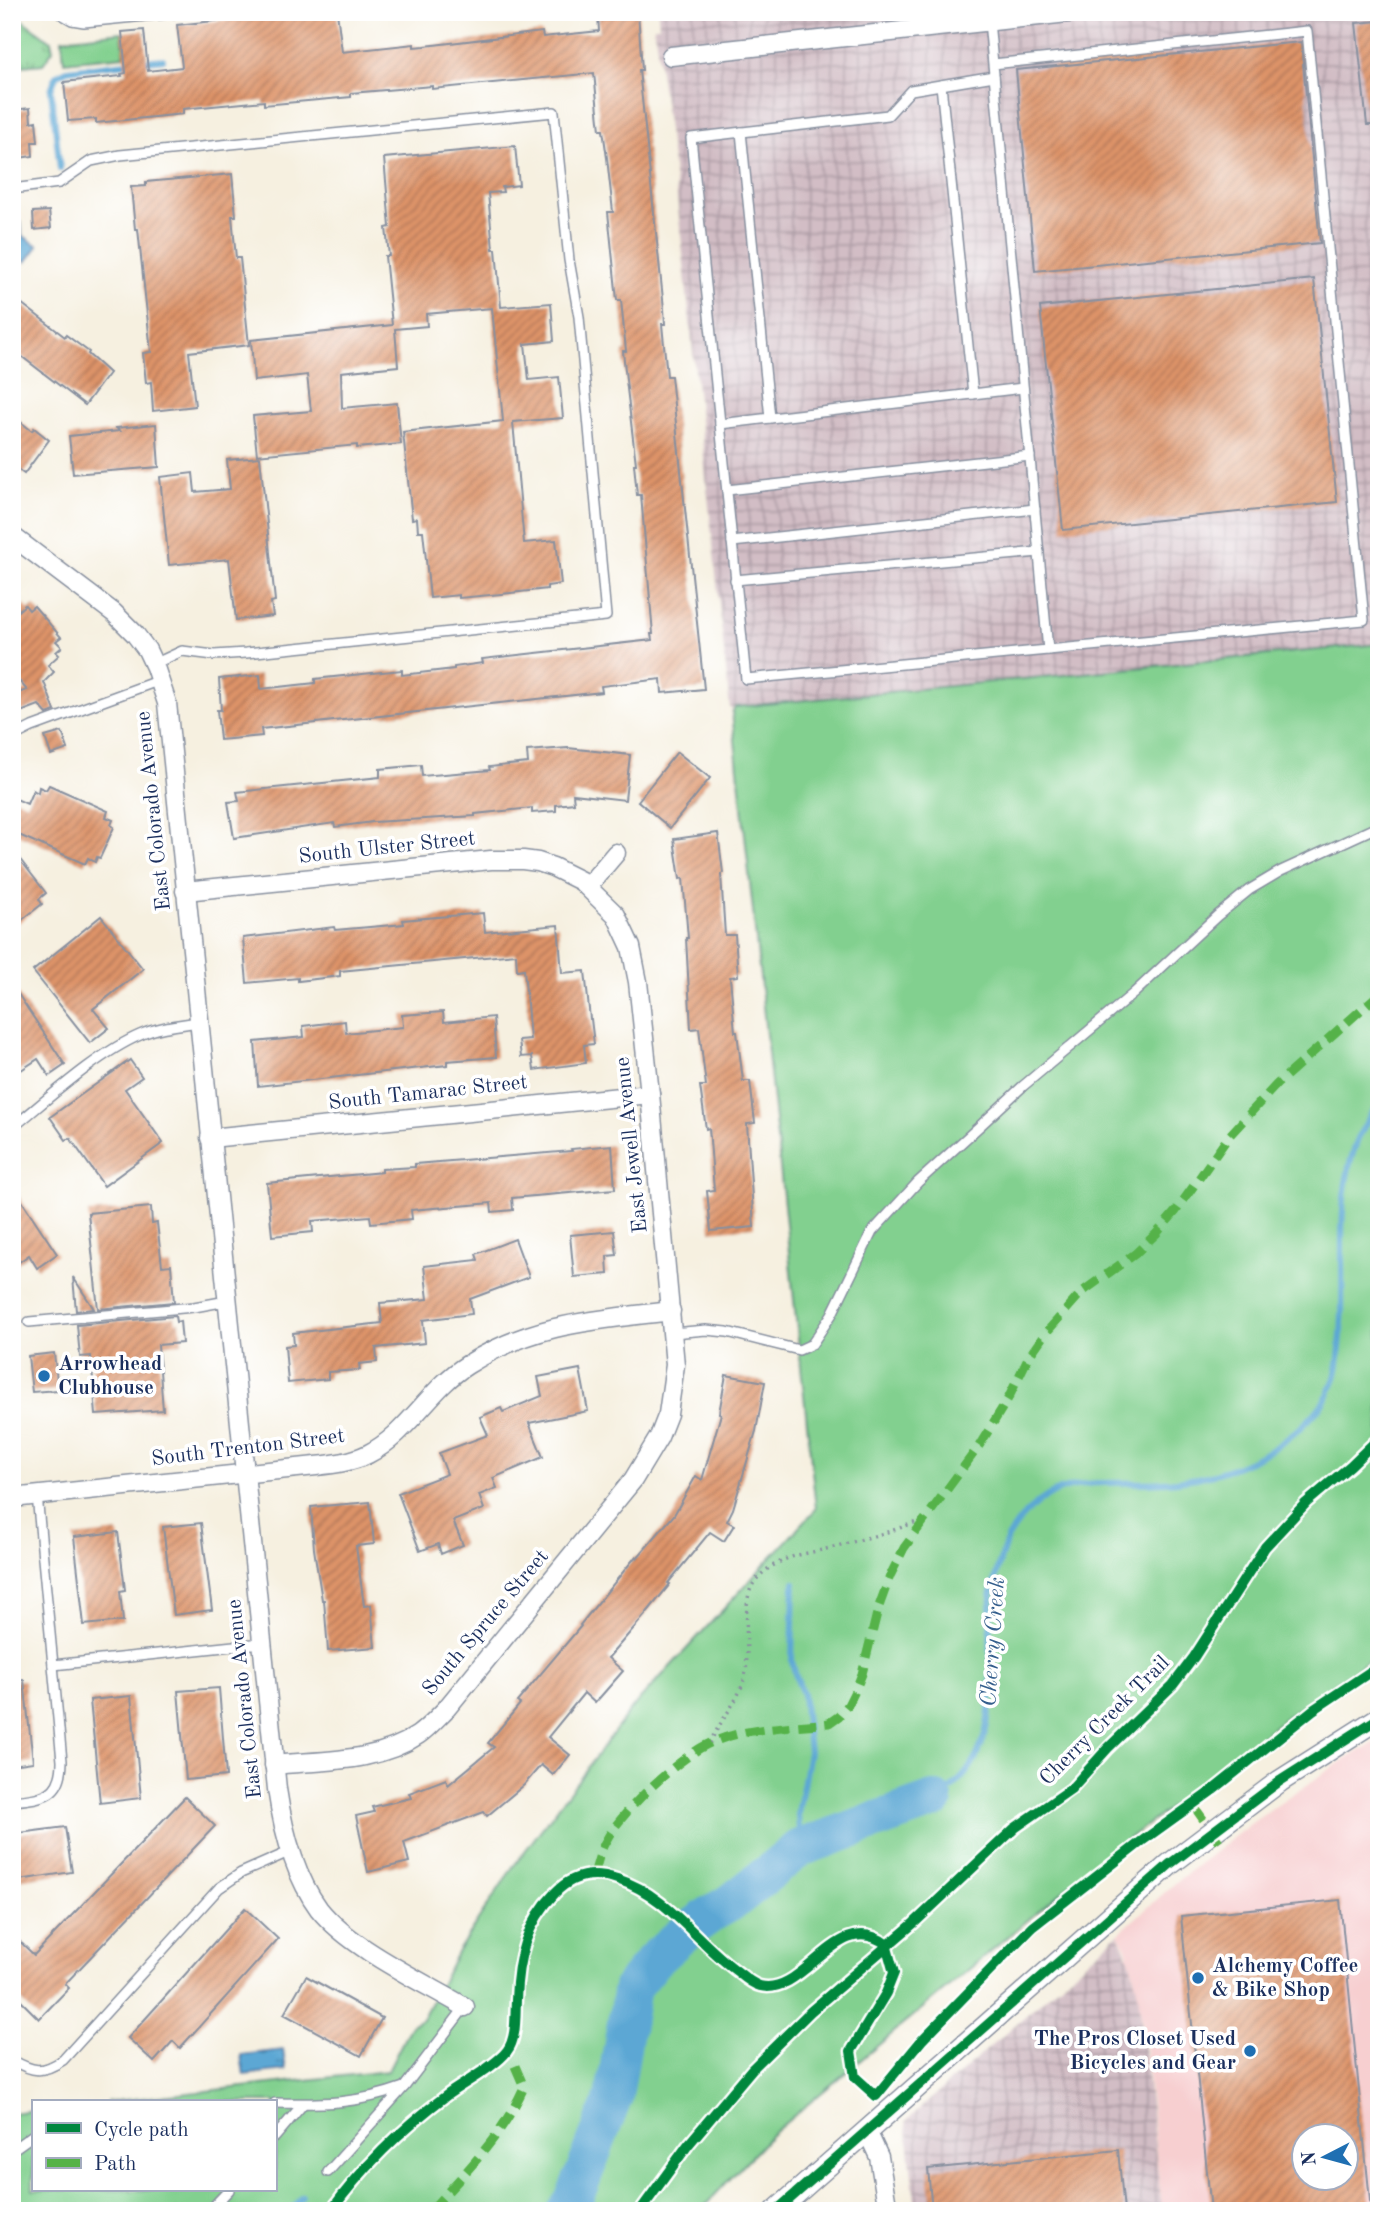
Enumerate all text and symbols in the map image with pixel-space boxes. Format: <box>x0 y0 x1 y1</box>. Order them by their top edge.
street label: East Colorado Avenue <box>133 710 175 912</box>
street label: South Ulster Street <box>298 828 476 868</box>
street label: East Jewell Avenue <box>612 1056 652 1234</box>
street label: South Tamarac Street <box>327 1072 529 1114</box>
place label: Arrowhead Clubhouse <box>58 1354 162 1399</box>
marker: Arrowhead Clubhouse <box>36 1368 52 1384</box>
street label: South Trenton Street <box>150 1426 346 1470</box>
street label: South Spruce Street <box>419 1546 553 1700</box>
water label: Cherry Creek <box>977 1576 1010 1708</box>
street label: East Colorado Avenue <box>224 1598 266 1800</box>
street label: Cherry Creek Trail <box>1036 1652 1174 1790</box>
place label: Alchemy Coffee & Bike Shop <box>1212 1956 1358 2001</box>
marker: Alchemy Coffee & Bike Shop <box>1190 1970 1206 1986</box>
place label: The Pros Closet Used Bicycles and Gear <box>1034 2029 1236 2074</box>
marker: The Pros Closet Used Bicycles and Gear <box>1242 2043 1258 2059</box>
legend <box>32 2100 276 2192</box>
text: Cycle path <box>94 2120 189 2141</box>
north arrow <box>1290 2122 1360 2192</box>
text: N <box>1300 2150 1321 2167</box>
text: Path <box>94 2154 137 2175</box>

